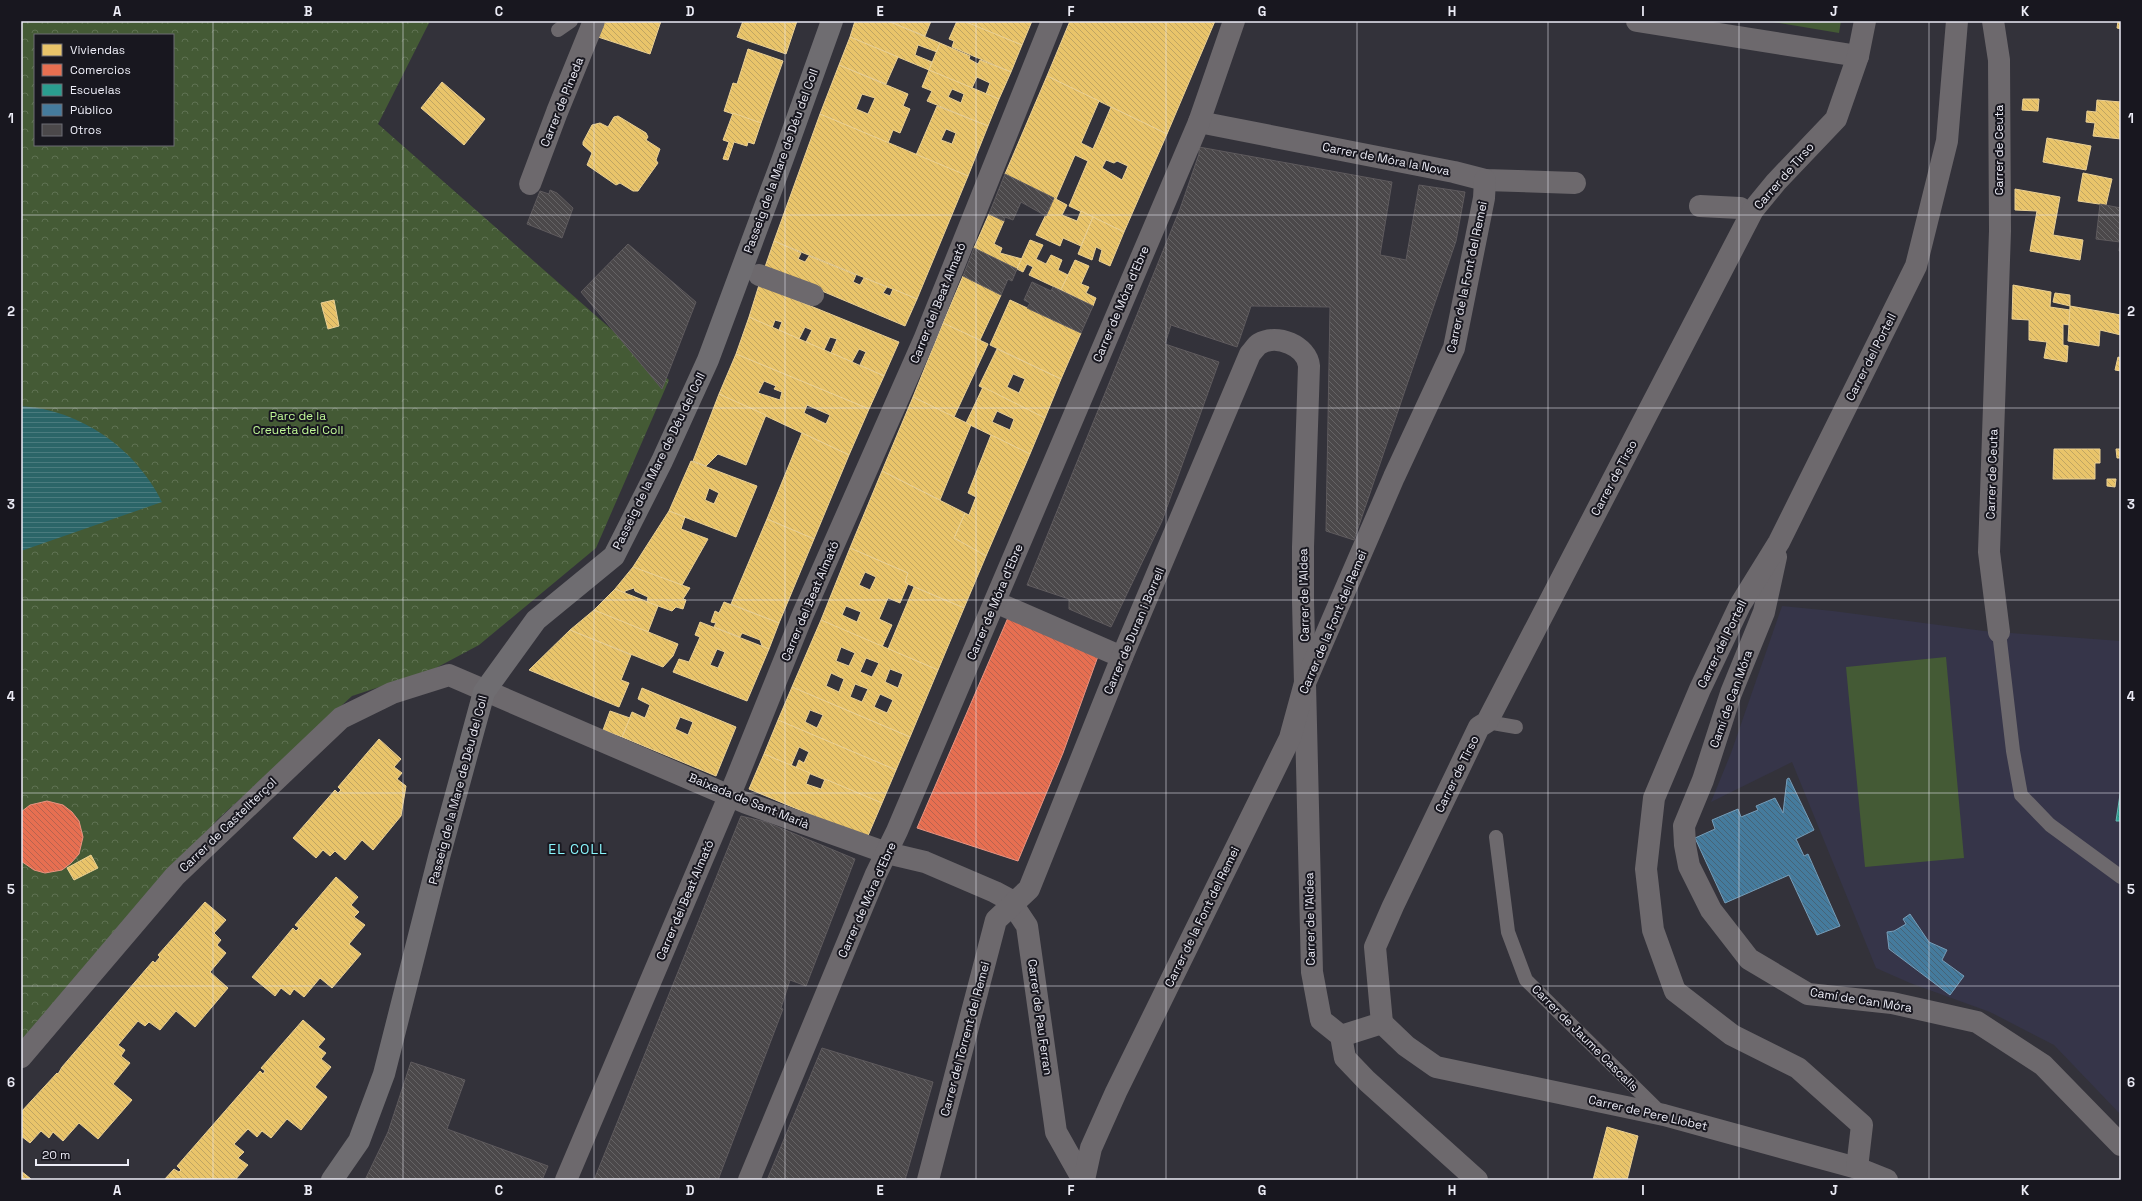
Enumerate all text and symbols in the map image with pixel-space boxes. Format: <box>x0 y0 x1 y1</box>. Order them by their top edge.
text: A <box>113 3 122 20</box>
text: B <box>304 3 313 20</box>
text: C <box>495 3 503 20</box>
text: D <box>686 3 695 20</box>
text: E <box>876 3 884 20</box>
text: F <box>1068 3 1075 20</box>
text: G <box>1258 3 1266 20</box>
text: H <box>1448 3 1456 20</box>
text: I <box>1641 3 1645 20</box>
text: J <box>1830 3 1838 20</box>
text: K <box>2021 3 2030 20</box>
legend <box>34 34 174 146</box>
text: Viviendas <box>70 42 125 58</box>
street label: Carrer de Pineda <box>537 55 587 149</box>
text: Comercios <box>70 62 131 78</box>
street label: Passeig de la Mare de Déu del Coll <box>740 67 822 255</box>
text: Escuelas <box>70 82 121 98</box>
text: Público <box>70 102 113 118</box>
street label: Carrer de Ceuta <box>1991 105 2007 195</box>
text: 1 <box>8 110 14 127</box>
text: 1 <box>2128 110 2134 127</box>
text: Otros <box>70 122 102 138</box>
street label: Carrer de Móra la Nova <box>1321 139 1451 179</box>
street label: Carrer de Tirso <box>1750 139 1818 213</box>
street label: Carrer de la Font del Remei <box>1443 200 1491 354</box>
street label: Carrer del Beat Almató <box>906 240 970 366</box>
street label: Carrer de Móra d'Ebre <box>1089 243 1153 365</box>
text: 2 <box>7 303 15 320</box>
text: 2 <box>2127 303 2135 320</box>
street label: Carrer del Portell <box>1842 310 1900 404</box>
street label: Passeig de la Mare de Déu del Coll <box>609 370 709 552</box>
park label: Parc de la Creueta del Coll <box>253 408 343 438</box>
street label: Carrer de Ceuta <box>1982 428 2002 520</box>
street label: Carrer de Tirso <box>1587 437 1641 519</box>
text: 3 <box>7 496 15 513</box>
text: 3 <box>2127 496 2135 513</box>
street label: Carrer del Beat Almató <box>777 538 843 664</box>
street label: Carrer de Móra d'Ebre <box>963 541 1027 663</box>
street label: Carrer de l'Aldea <box>1295 548 1313 642</box>
street label: Carrer de la Font del Remei <box>1295 548 1371 696</box>
street label: Carrer de Duran i Borrell <box>1100 565 1168 697</box>
street label: Carrer del Portell <box>1694 597 1750 691</box>
street label: Camí de Can Móra <box>1706 648 1756 750</box>
text: 4 <box>7 688 15 705</box>
text: 4 <box>2127 688 2135 705</box>
street label: Passeig de la Mare de Déu del Coll <box>425 694 491 886</box>
street label: Carrer de Tirso <box>1431 733 1483 815</box>
street label: Baixada de Sant Marià <box>686 769 812 833</box>
street label: Carrer de Castellterçol <box>176 774 280 876</box>
street label: Carrer del Beat Almató <box>652 837 718 963</box>
district label: EL COLL <box>548 840 608 858</box>
street label: Carrer de Móra d'Ebre <box>834 840 900 960</box>
street label: Carrer de la Font del Remei <box>1161 844 1243 990</box>
street label: Carrer de l'Aldea <box>1301 872 1319 966</box>
text: 5 <box>7 881 15 898</box>
text: 5 <box>2127 881 2135 898</box>
street label: Carrer de Pau Ferran <box>1024 958 1056 1076</box>
street label: Carrer del Torrent del Remei <box>937 960 993 1118</box>
street label: Carrer de Jaume Cascalls <box>1528 981 1642 1095</box>
street label: Camí de Can Móra <box>1809 984 1913 1016</box>
text: 6 <box>7 1074 15 1091</box>
text: 6 <box>2127 1074 2135 1091</box>
street label: Carrer de Pere Llobet <box>1587 1092 1709 1134</box>
scale bar <box>36 1141 128 1167</box>
text: 20 m <box>42 1147 70 1163</box>
text: A <box>113 1182 122 1199</box>
text: B <box>304 1182 313 1199</box>
text: C <box>495 1182 503 1199</box>
text: D <box>686 1182 695 1199</box>
text: E <box>876 1182 884 1199</box>
text: F <box>1068 1182 1075 1199</box>
text: G <box>1258 1182 1266 1199</box>
text: H <box>1448 1182 1456 1199</box>
text: I <box>1641 1182 1645 1199</box>
text: J <box>1830 1182 1838 1199</box>
text: K <box>2021 1182 2030 1199</box>

